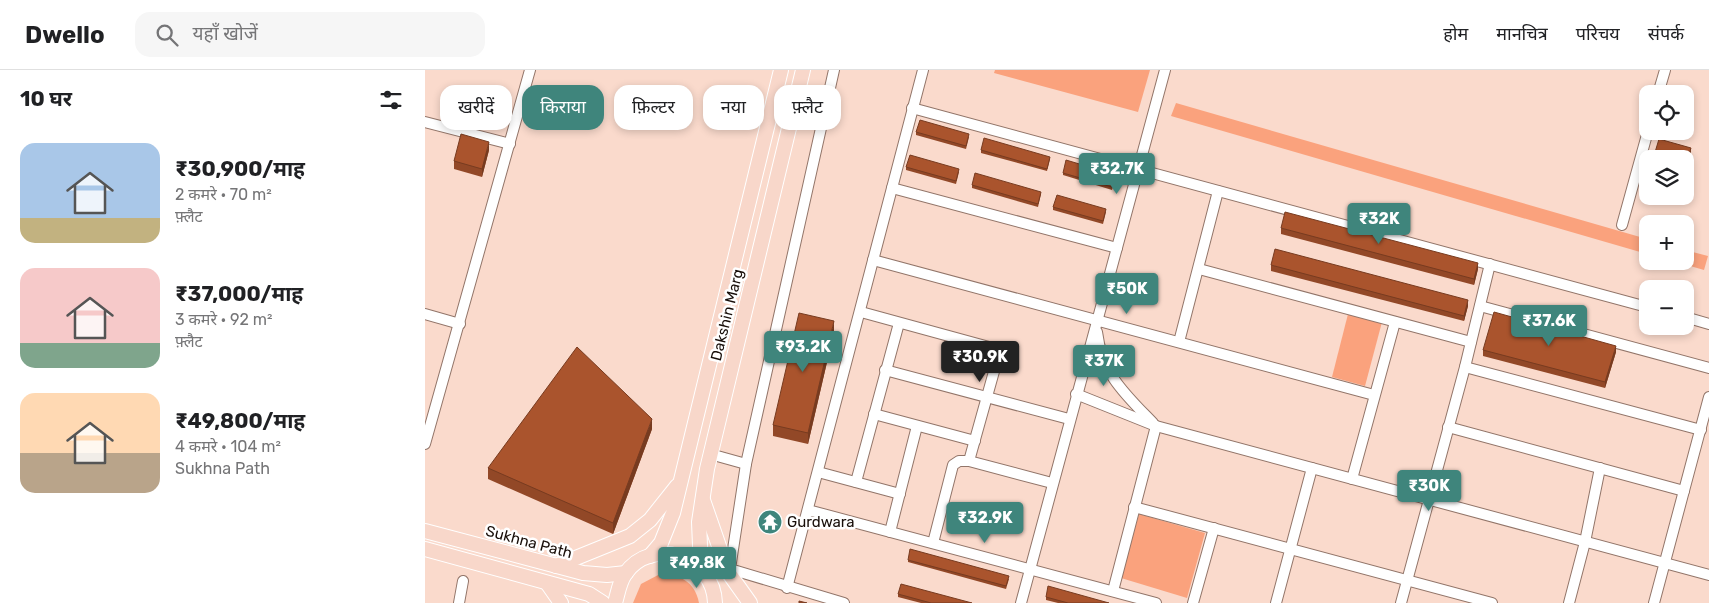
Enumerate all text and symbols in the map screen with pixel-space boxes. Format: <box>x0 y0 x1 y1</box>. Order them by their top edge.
search box <box>135 12 485 57</box>
text: Dwello <box>25 21 105 49</box>
icon: search <box>153 21 181 49</box>
text: यहाँ खोजें <box>193 22 258 45</box>
text: होम <box>1443 23 1468 45</box>
text: मानचित्र <box>1496 23 1548 45</box>
text: परिचय <box>1576 23 1620 45</box>
text: संपर्क <box>1648 23 1684 45</box>
chip: खरीदें <box>440 85 512 130</box>
chip: किराया <box>522 85 604 130</box>
chip: फ़िल्टर <box>614 85 693 130</box>
chip: नया <box>703 85 764 130</box>
chip: फ़्लैट <box>774 85 841 130</box>
map controls <box>1639 85 1694 335</box>
button: locate <box>1639 85 1694 140</box>
text: 10 घर <box>20 86 72 111</box>
icon: filters <box>377 86 405 114</box>
button: layers <box>1639 150 1694 205</box>
pin: ₹32.7K <box>1076 152 1158 195</box>
text: ₹30,900/माह <box>175 156 305 181</box>
text: ₹32.7K <box>1090 159 1144 178</box>
icon: home <box>60 163 120 223</box>
text: 2 कमरे · 70 m² <box>175 185 272 204</box>
pin: ₹32K <box>1349 202 1409 245</box>
text: फ़्लैट <box>175 207 203 226</box>
text: ₹32K <box>1358 209 1400 228</box>
button: + <box>1639 215 1694 270</box>
street label: Dakshin Marg <box>707 267 747 363</box>
pin: ₹50K <box>1097 272 1157 315</box>
text: ₹50K <box>1106 279 1148 298</box>
button: − <box>1639 280 1694 335</box>
text: ₹37,000/माह <box>175 281 303 306</box>
icon: home <box>60 288 120 348</box>
pin: ₹37.6K <box>1508 304 1590 347</box>
text: 3 कमरे · 92 m² <box>175 310 273 329</box>
text: ₹37.6K <box>1522 311 1576 330</box>
pin: ₹93.2K <box>762 330 844 373</box>
text: फ़्लैट <box>175 332 203 351</box>
text: ₹93.2K <box>775 337 831 356</box>
pin: ₹30.9K <box>939 340 1021 383</box>
pin: ₹37K <box>1074 344 1134 387</box>
text: ₹30.9K <box>952 347 1008 366</box>
text: ₹37K <box>1084 351 1124 370</box>
text: ₹49,800/माह <box>175 408 305 433</box>
icon: home <box>60 413 120 473</box>
text: 4 कमरे · 104 m² <box>175 437 281 456</box>
text: Sukhna Path <box>175 459 270 478</box>
pin: ₹30K <box>1399 470 1459 512</box>
text: ₹30K <box>1408 476 1450 495</box>
pin: ₹32.9K <box>944 502 1026 544</box>
text: ₹32.9K <box>957 508 1013 527</box>
temple icon: Gurdwara <box>757 509 783 535</box>
place label: Gurdwara <box>787 513 855 531</box>
street label: Sukhna Path <box>484 522 574 562</box>
pin: ₹49.8K <box>656 546 738 589</box>
text: ₹49.8K <box>669 553 725 572</box>

